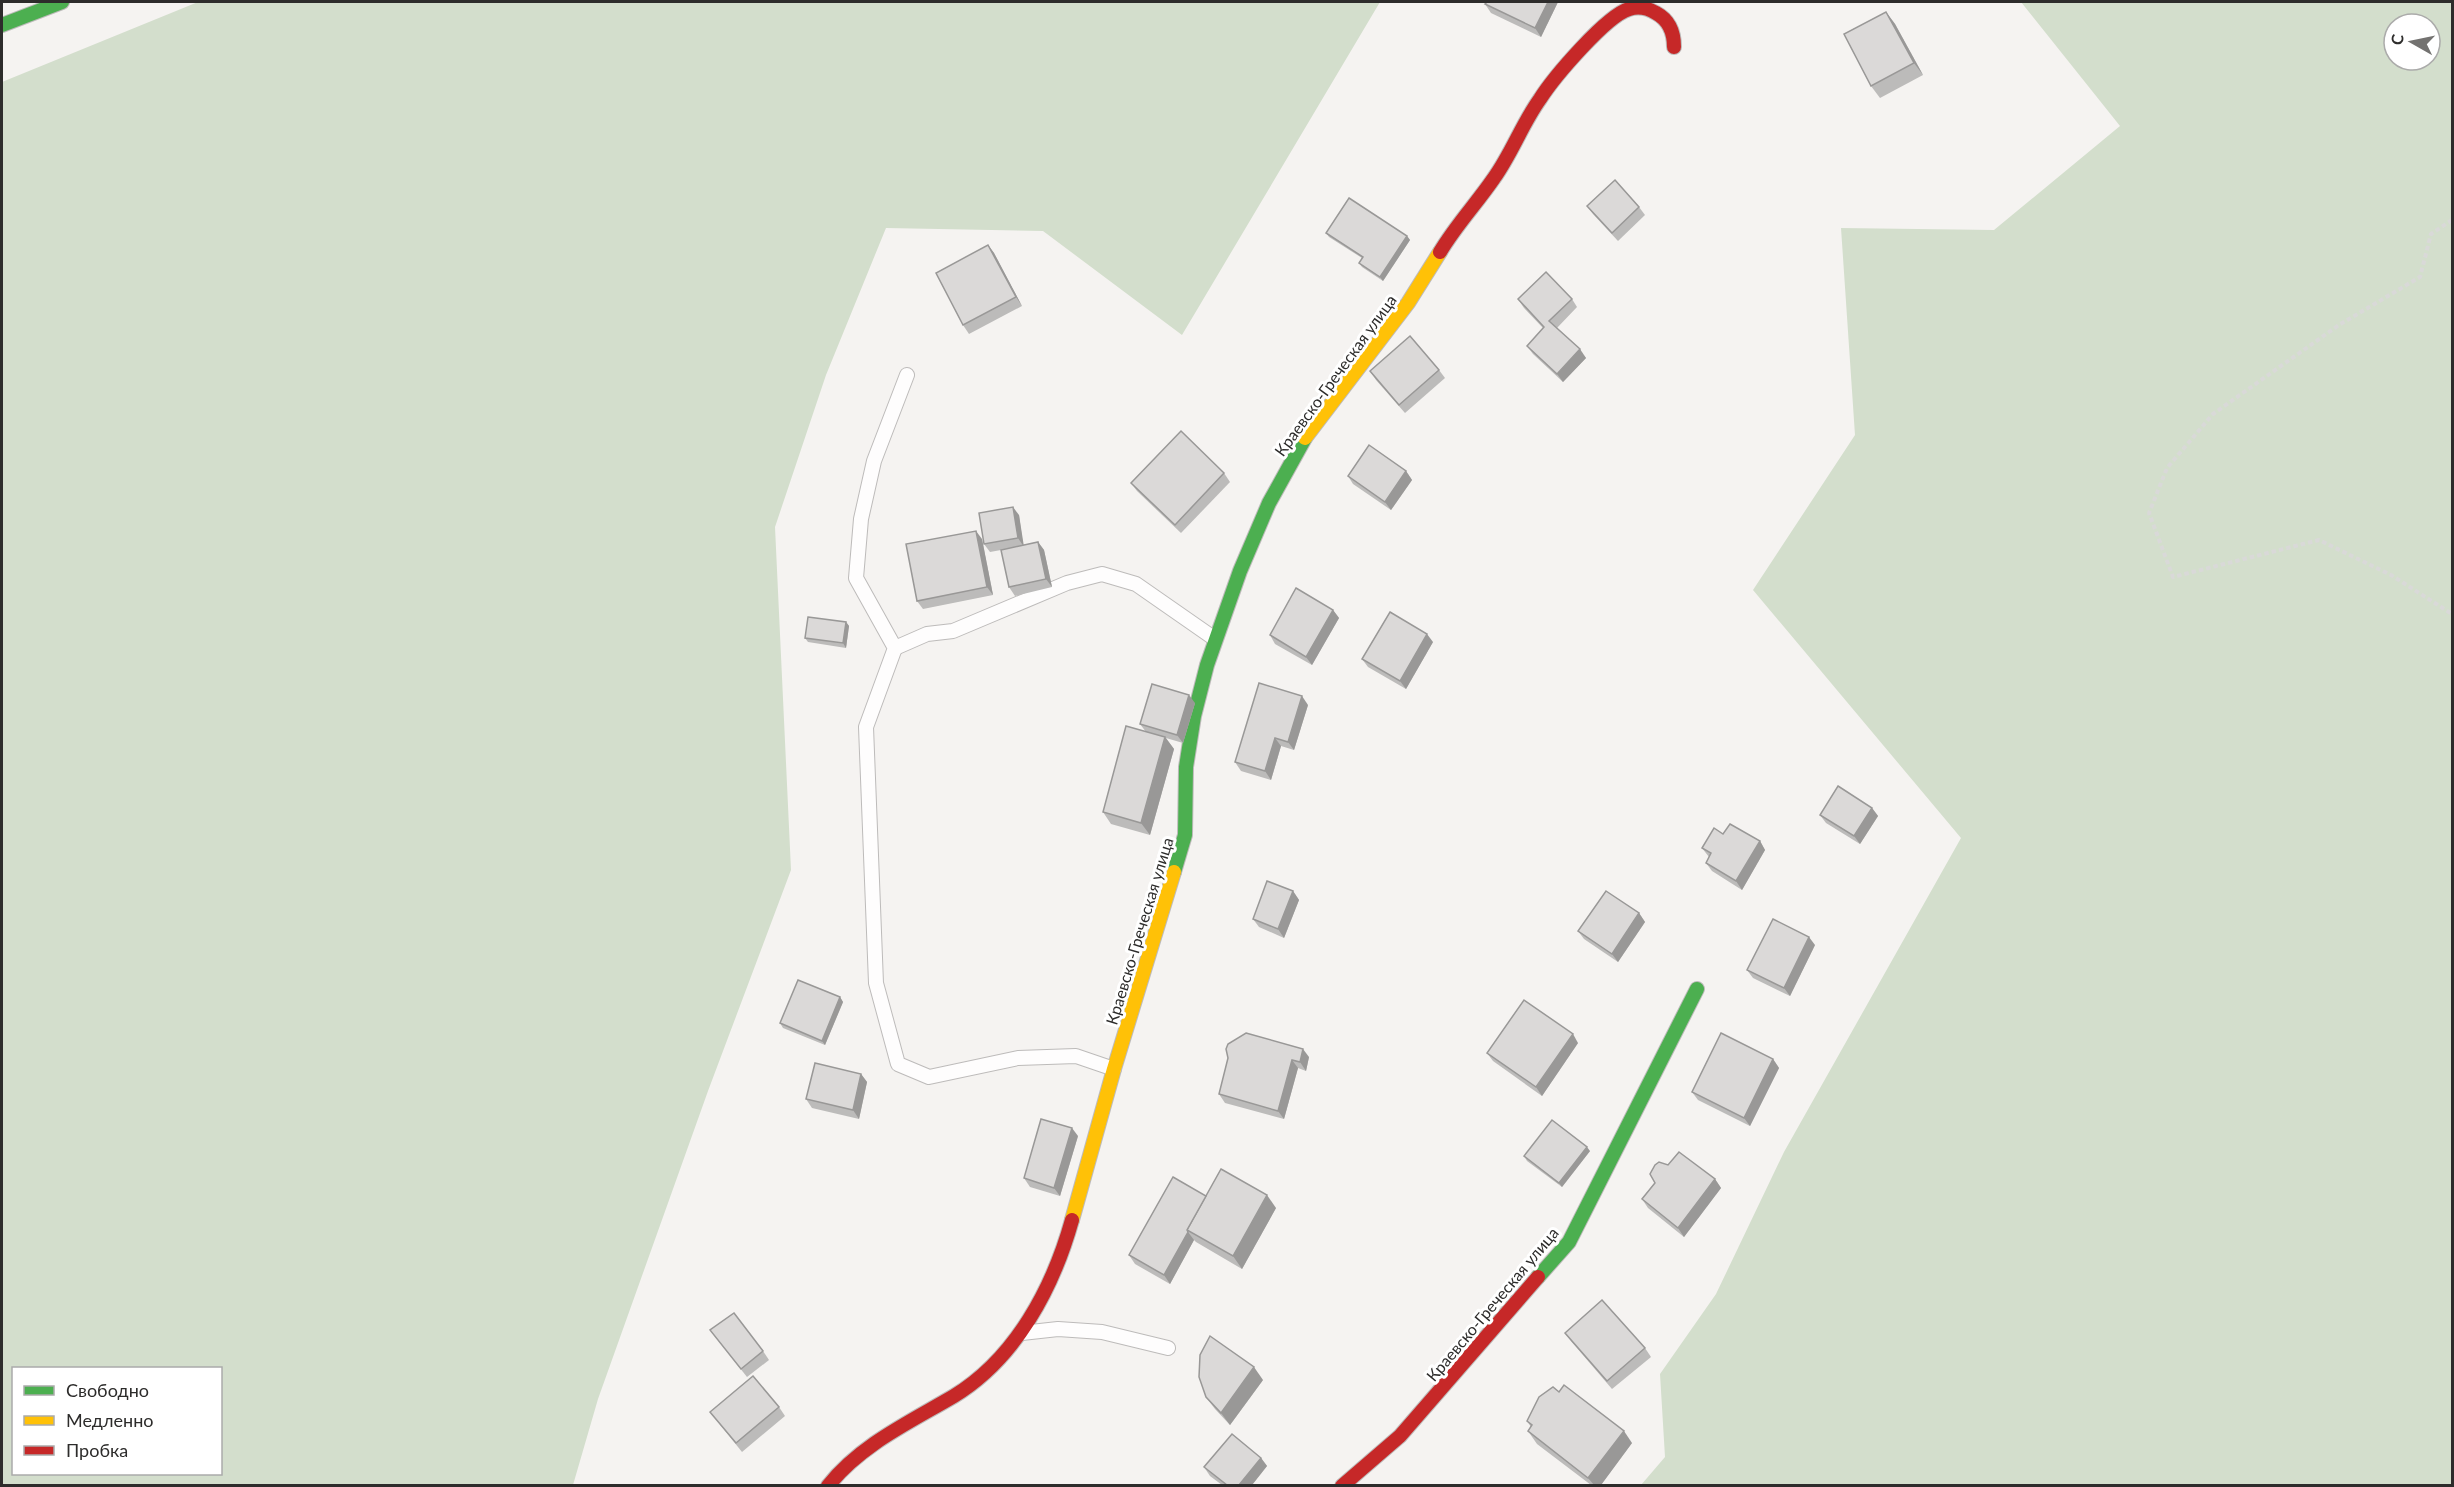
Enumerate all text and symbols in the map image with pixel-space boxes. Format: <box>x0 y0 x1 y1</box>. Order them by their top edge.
north arrow <box>2382 12 2442 72</box>
text: С <box>2386 32 2407 46</box>
street label: Краевско-Греческая улица <box>1270 291 1400 459</box>
street label: Краевско-Греческая улица <box>1101 835 1177 1027</box>
street label: Краевско-Греческая улица <box>1422 1223 1562 1385</box>
legend <box>12 1367 222 1475</box>
text: Свободно <box>66 1379 149 1401</box>
text: Медленно <box>66 1409 154 1431</box>
text: Пробка <box>66 1439 128 1461</box>

